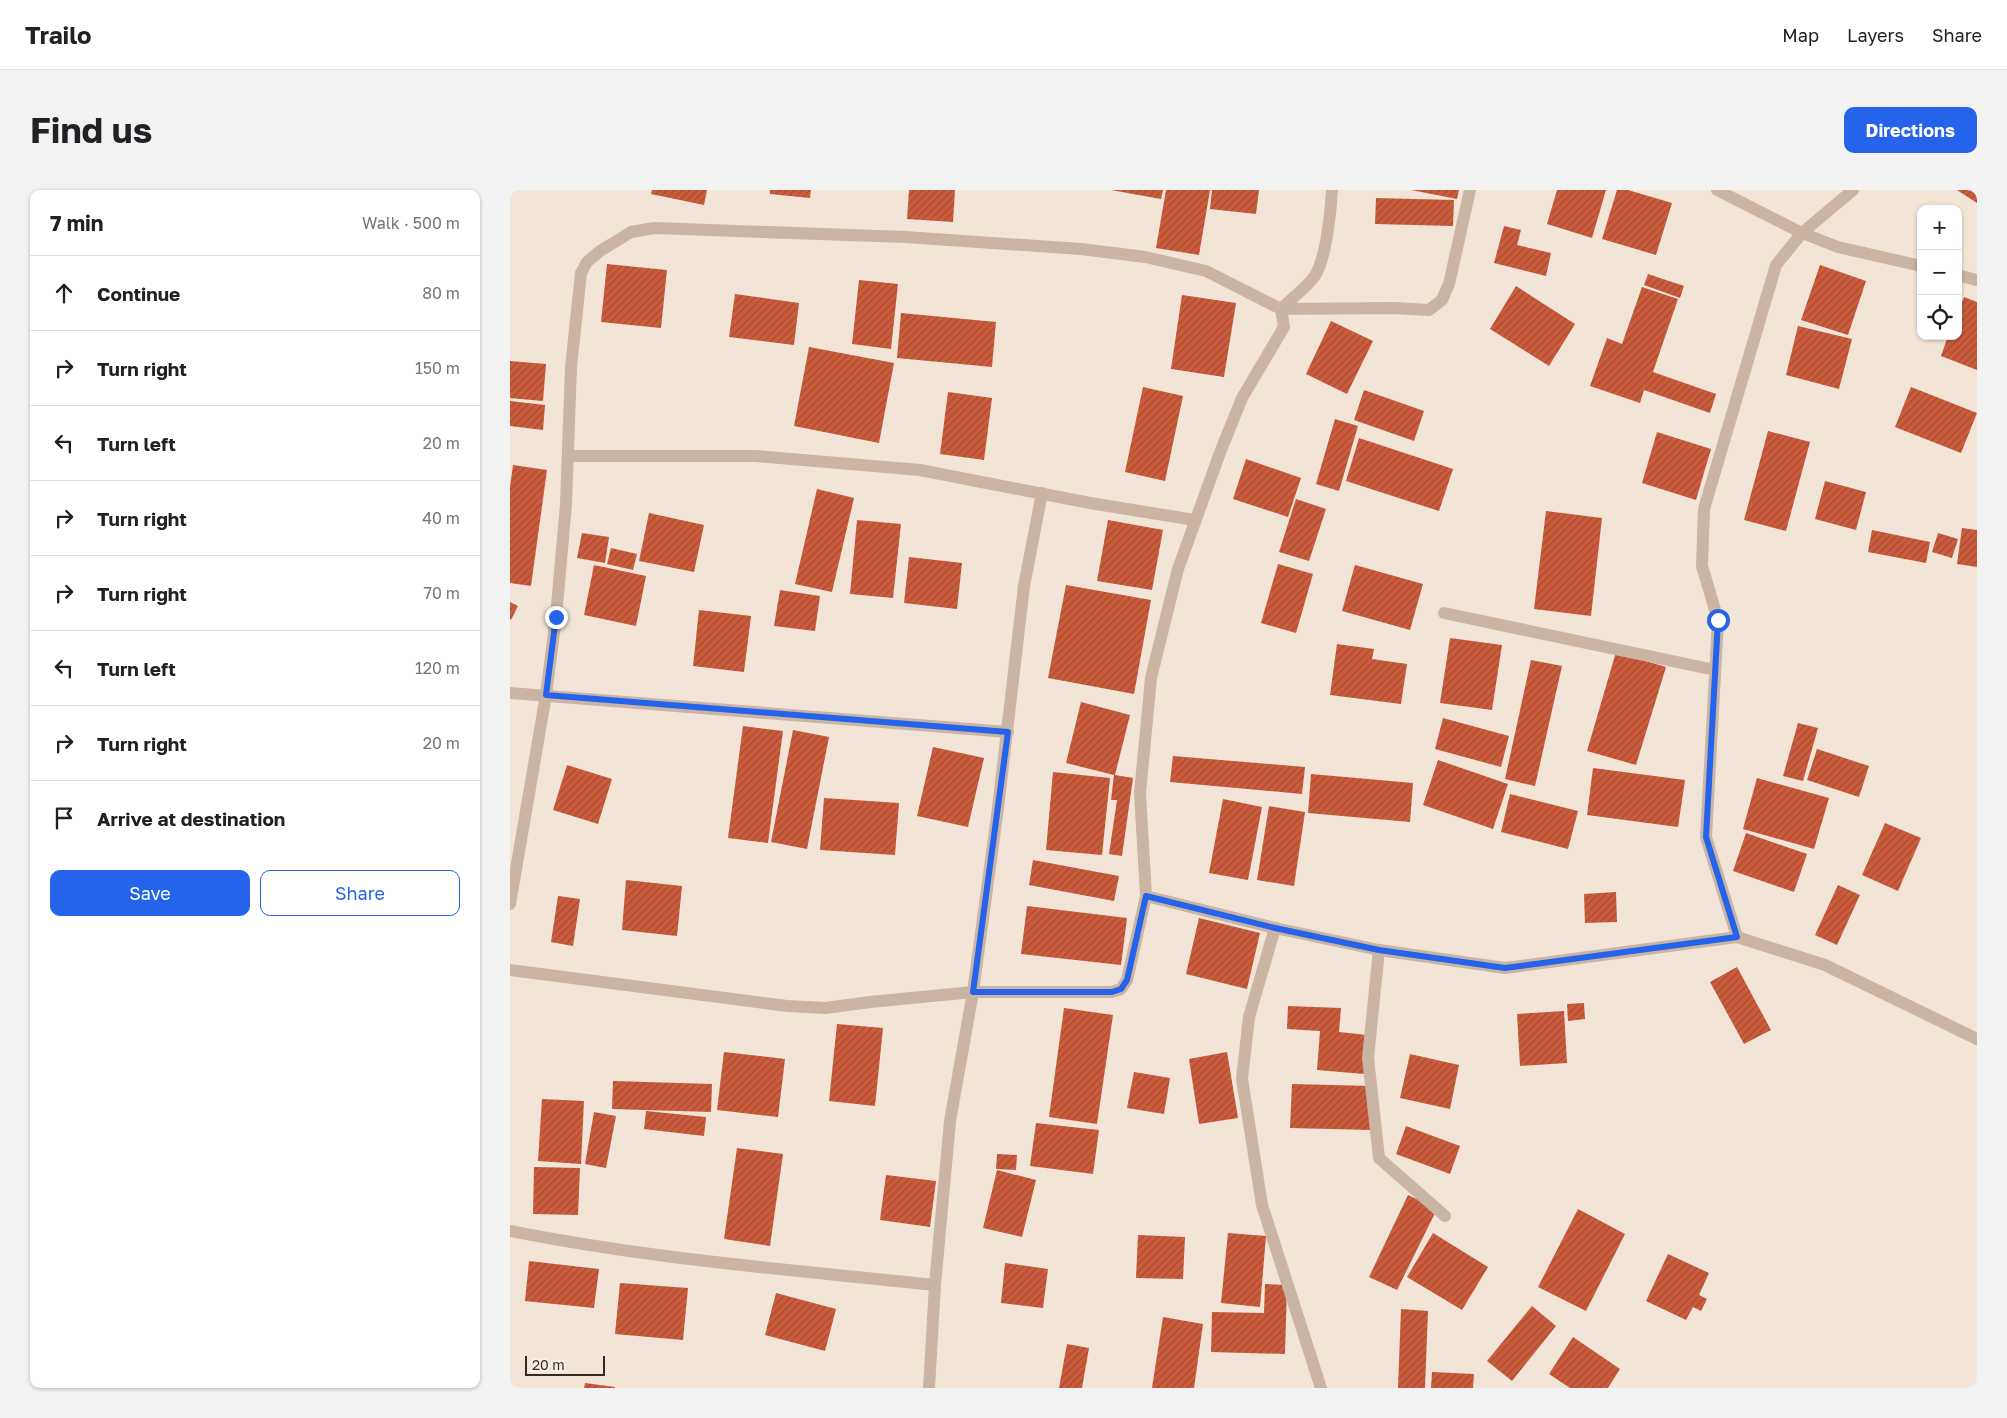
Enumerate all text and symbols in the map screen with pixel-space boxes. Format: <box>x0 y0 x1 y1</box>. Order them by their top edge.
text: Trailo <box>25 20 91 49</box>
text: Map <box>1782 24 1819 46</box>
text: Layers <box>1847 24 1904 46</box>
text: Share <box>1932 24 1982 46</box>
button: Directions <box>1844 107 1977 153</box>
text: Find us <box>30 109 152 151</box>
map controls <box>1917 205 1962 340</box>
button: + <box>1917 205 1962 250</box>
text: 7 min <box>50 210 104 236</box>
text: Walk · 500 m <box>362 213 460 233</box>
button: − <box>1917 250 1962 295</box>
icon: ahead <box>50 279 78 307</box>
text: Continue <box>97 282 180 305</box>
text: 80 m <box>422 283 460 303</box>
button: locate <box>1917 295 1962 340</box>
icon: right <box>50 354 78 382</box>
text: Turn right <box>97 357 187 380</box>
text: 150 m <box>415 358 460 378</box>
icon: left <box>50 429 78 457</box>
text: Turn left <box>97 432 176 455</box>
text: 20 m <box>423 433 460 453</box>
icon: right <box>50 504 78 532</box>
text: Turn right <box>97 507 187 530</box>
text: 40 m <box>422 508 460 528</box>
icon: right <box>50 579 78 607</box>
text: Turn right <box>97 582 187 605</box>
text: 70 m <box>423 583 460 603</box>
route end <box>545 606 568 629</box>
route start <box>1707 609 1730 632</box>
icon: left <box>50 654 78 682</box>
text: Turn left <box>97 657 176 680</box>
text: 120 m <box>415 658 460 678</box>
icon: right <box>50 729 78 757</box>
text: Turn right <box>97 732 187 755</box>
text: 20 m <box>423 733 460 753</box>
icon: arrive <box>50 804 78 832</box>
text: Arrive at destination <box>97 807 285 830</box>
button: Save <box>50 870 250 916</box>
button: Share <box>260 870 460 916</box>
scale bar <box>525 1353 605 1376</box>
text: 20 m <box>532 1356 565 1373</box>

